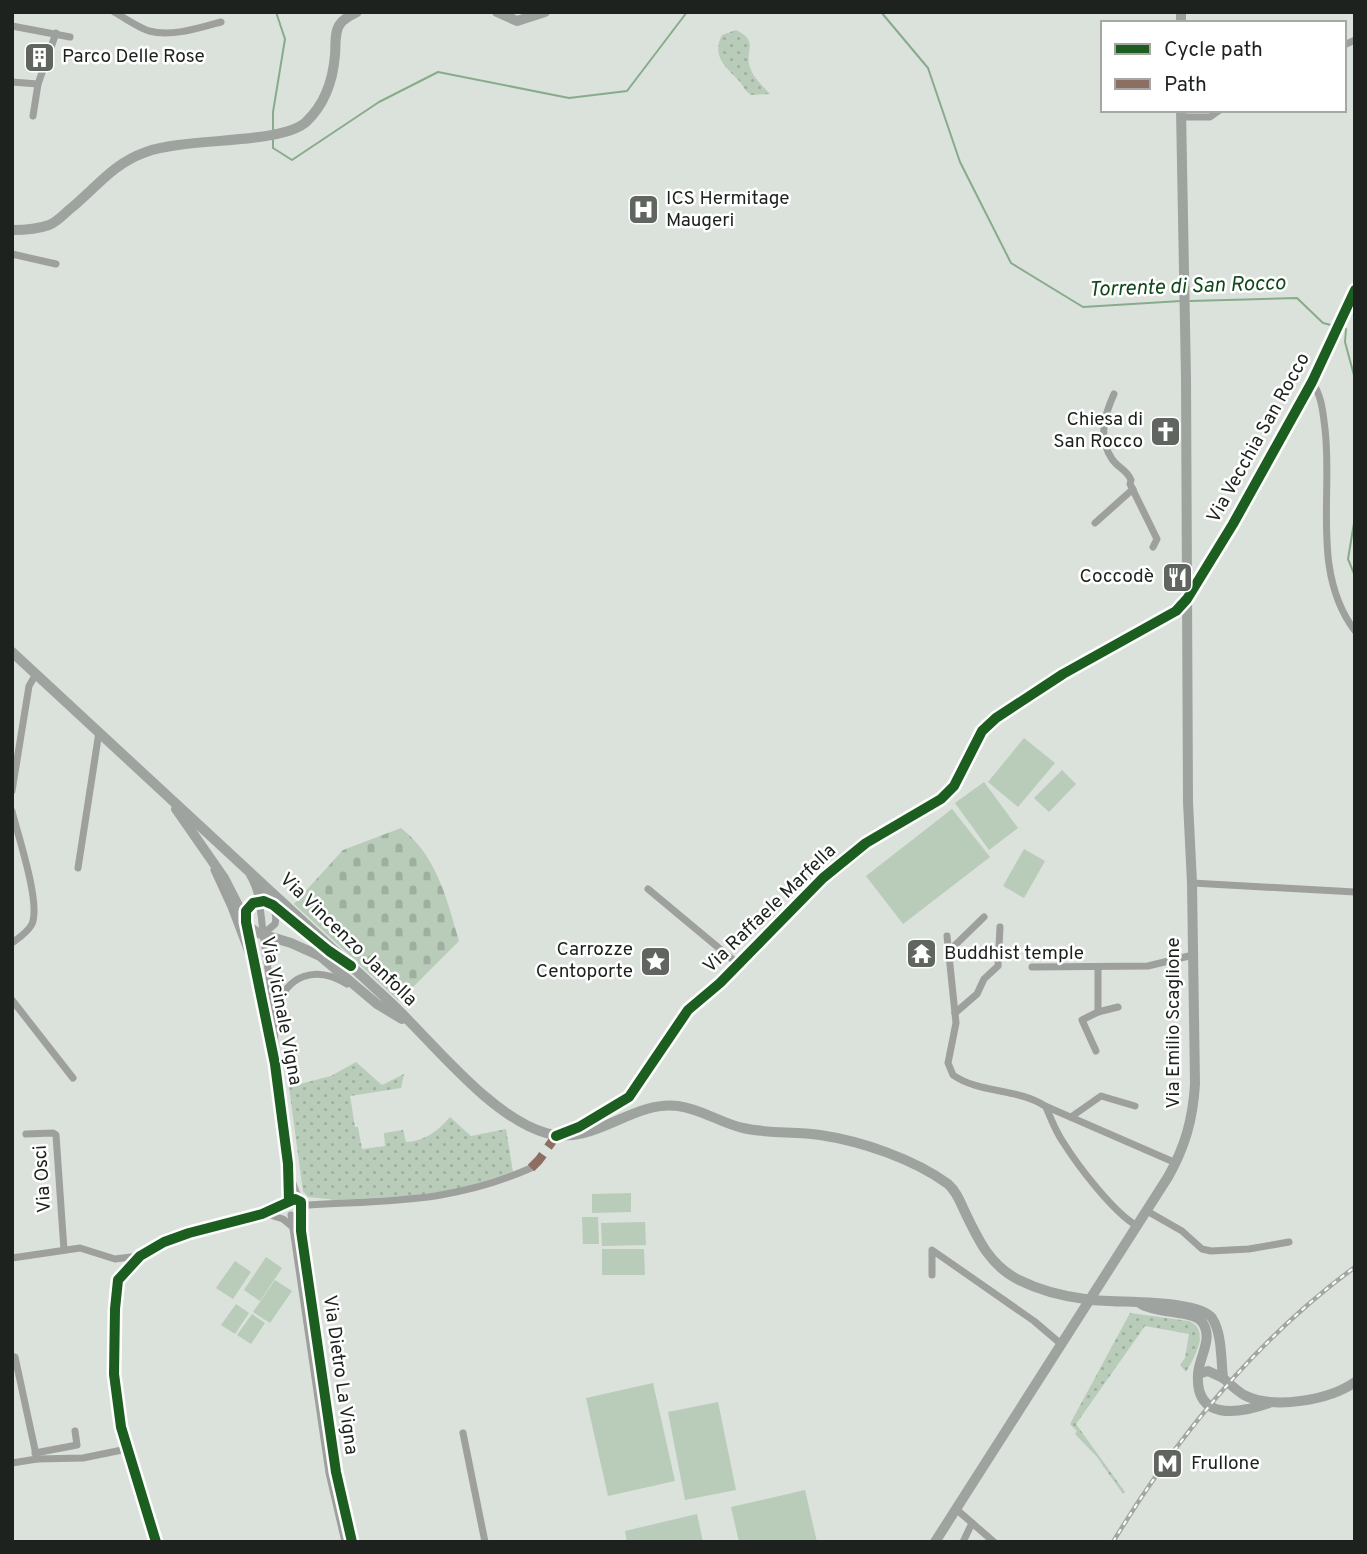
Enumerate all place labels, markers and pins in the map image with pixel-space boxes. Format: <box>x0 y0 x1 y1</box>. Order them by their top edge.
building icon: Parco Delle Rose <box>22 40 56 74</box>
place label: Parco Delle Rose <box>62 45 205 69</box>
place label: ICS Hermitage Maugeri <box>666 187 789 233</box>
hospital icon: ICS Hermitage Maugeri <box>626 193 660 227</box>
place label: Chiesa di San Rocco <box>1053 408 1143 454</box>
church icon: Chiesa di San Rocco <box>1149 414 1183 448</box>
restaurant icon: Coccodè <box>1160 560 1194 594</box>
place label: Coccodè <box>1080 565 1154 589</box>
temple icon: Buddhist temple <box>904 937 938 971</box>
place label: Carrozze Centoporte <box>536 938 633 984</box>
place label: Buddhist temple <box>944 942 1084 966</box>
place icon: Carrozze Centoporte <box>639 944 673 978</box>
metro station icon: Frullone <box>1151 1447 1185 1481</box>
place label: Frullone <box>1191 1452 1260 1476</box>

